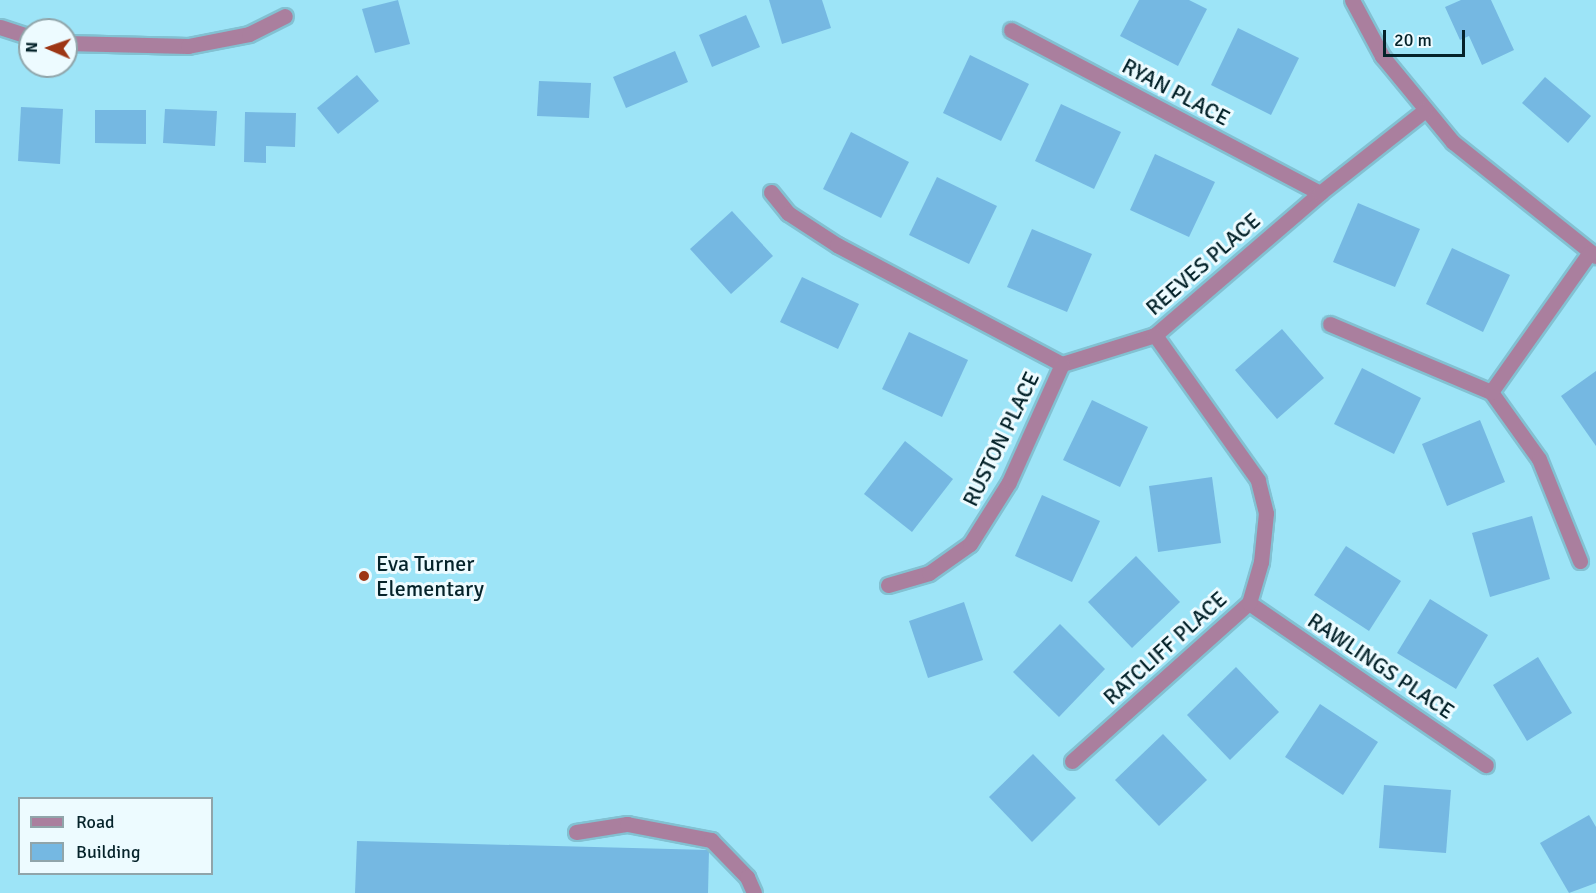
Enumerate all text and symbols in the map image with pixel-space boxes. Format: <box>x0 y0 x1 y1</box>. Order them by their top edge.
north arrow <box>18 18 78 78</box>
scale bar <box>1386 18 1468 56</box>
text: 20 m <box>1394 29 1432 51</box>
text: N <box>22 42 42 53</box>
street label: RYAN PLACE <box>1117 53 1235 131</box>
street label: REEVES PLACE <box>1140 207 1266 321</box>
street label: RUSTON PLACE <box>957 367 1045 511</box>
place label: Eva Turner Elementary <box>376 550 484 602</box>
marker: Eva Turner Elementary <box>357 569 371 583</box>
street label: RATCLIFF PLACE <box>1098 586 1232 710</box>
street label: RAWLINGS PLACE <box>1303 607 1459 725</box>
legend <box>18 797 213 875</box>
text: Road <box>76 811 115 833</box>
text: Building <box>76 841 140 863</box>

